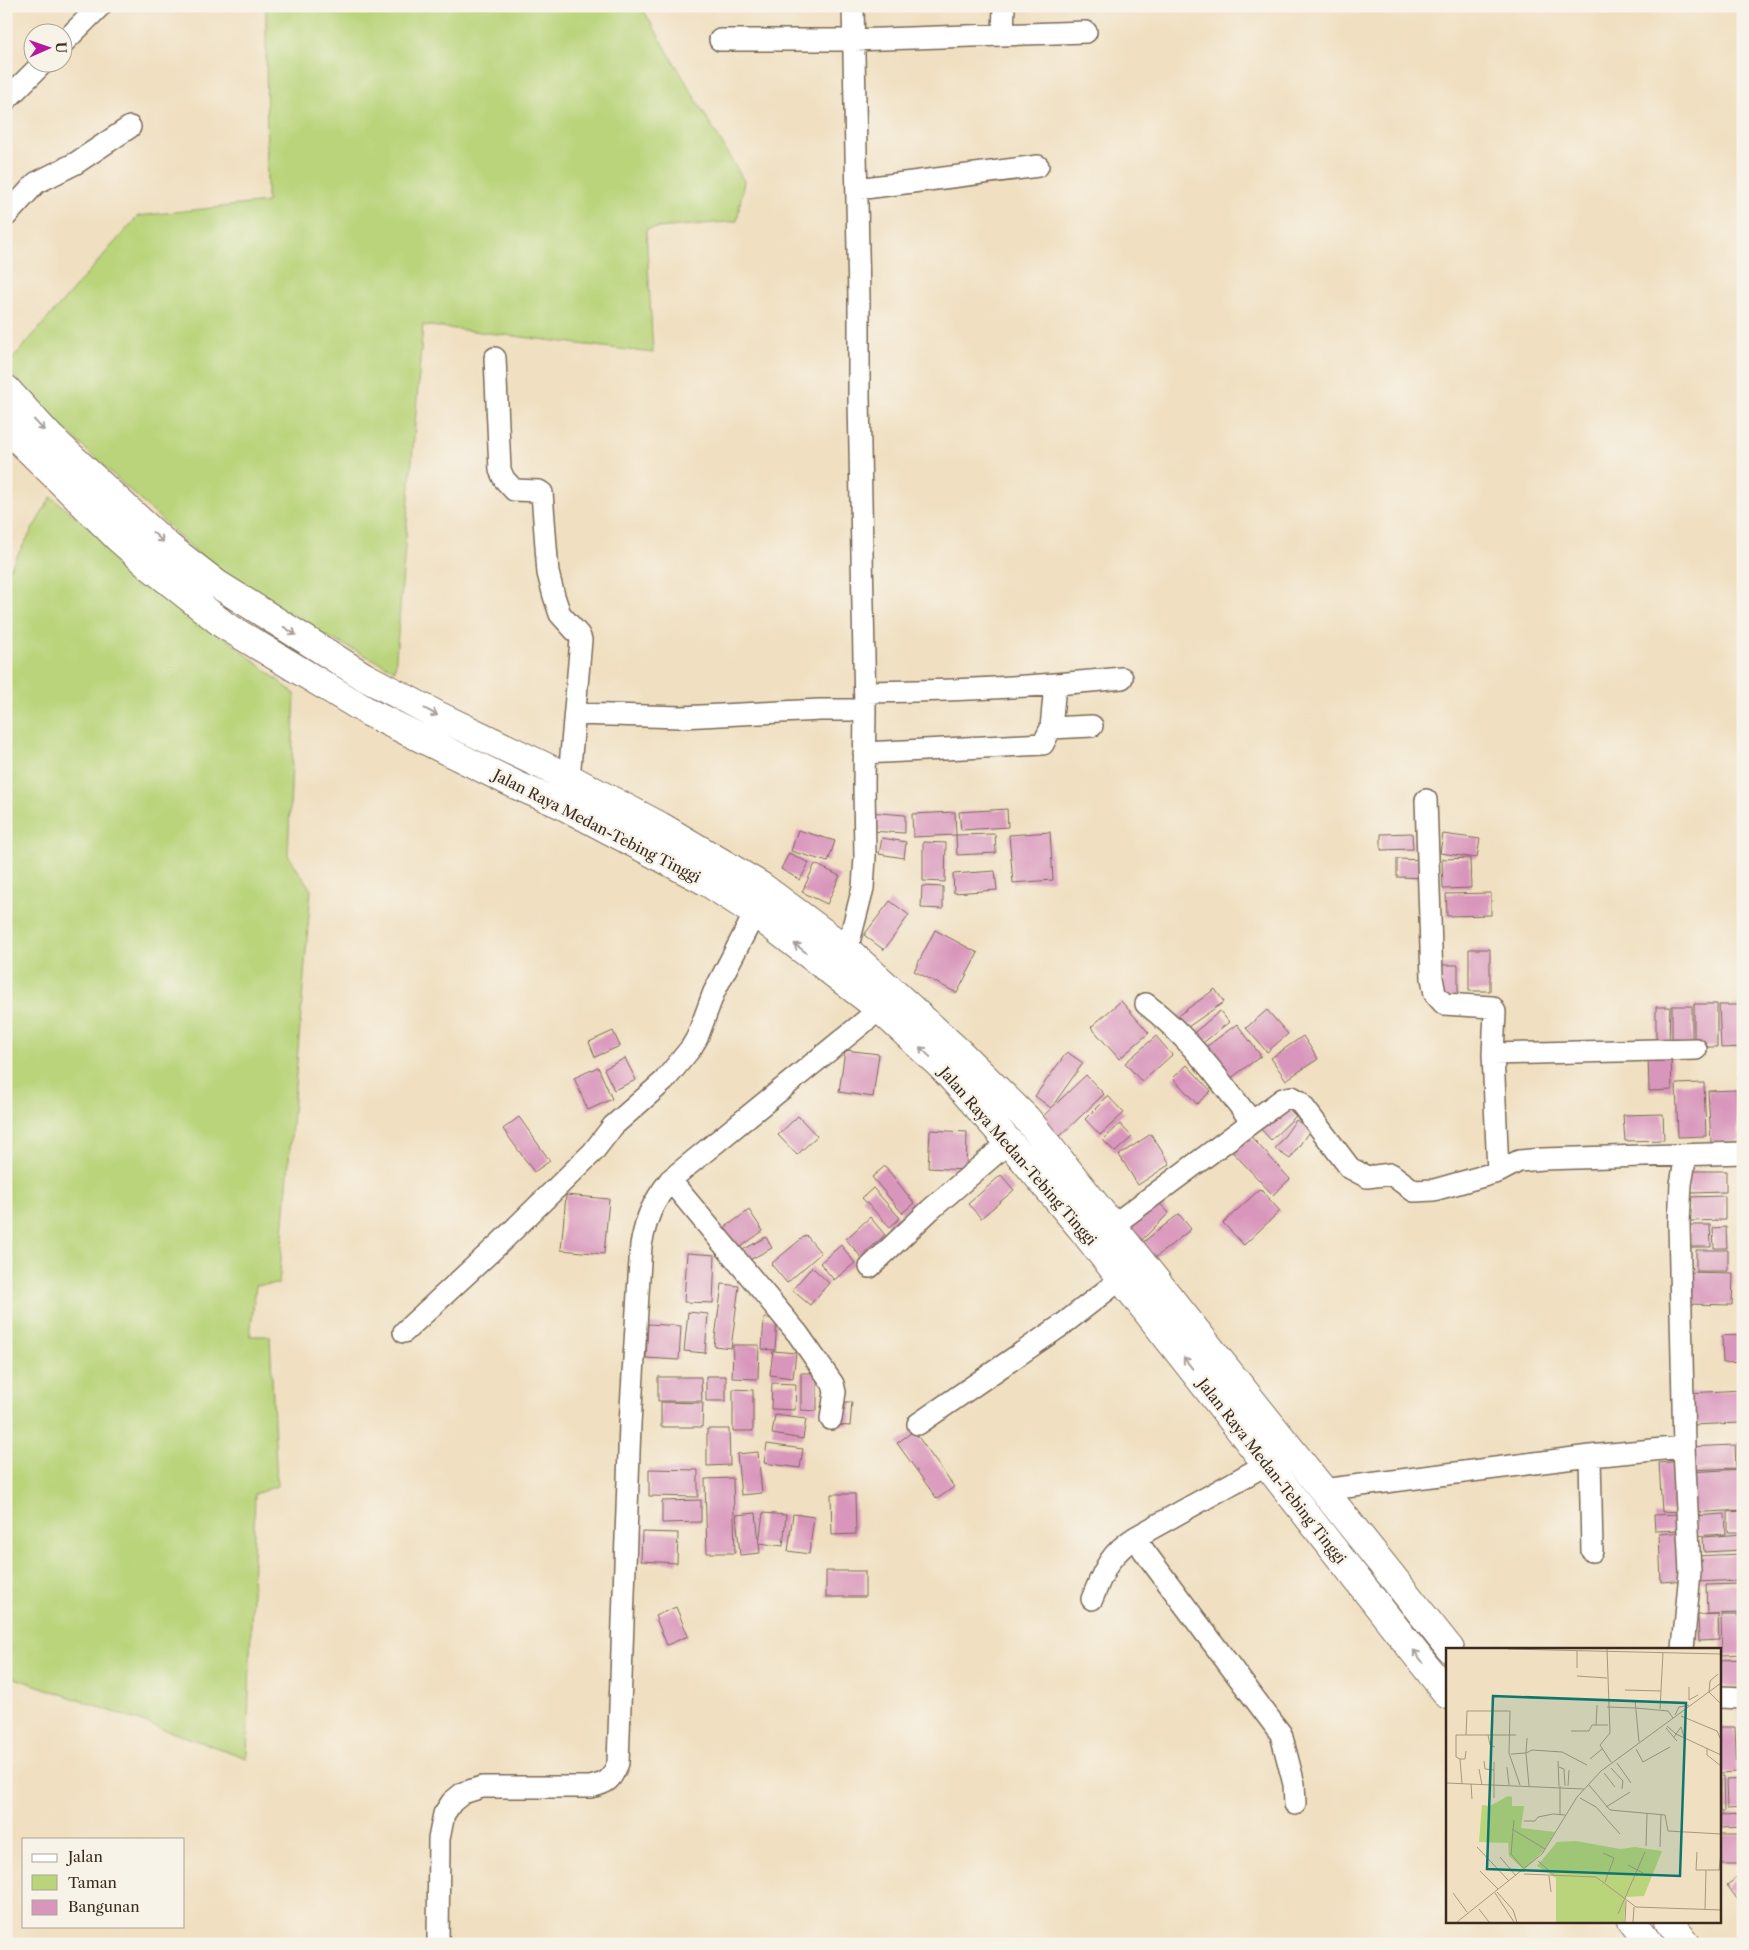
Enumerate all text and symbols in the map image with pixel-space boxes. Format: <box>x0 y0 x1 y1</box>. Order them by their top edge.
north arrow <box>22 22 72 72</box>
text: U <box>52 42 70 54</box>
one-way arrow <box>33 418 45 431</box>
one-way arrow <box>151 531 164 542</box>
one-way arrow <box>282 626 296 636</box>
one-way arrow <box>423 707 438 717</box>
street label: Jalan Raya Medan-Tebing Tinggi <box>488 764 704 887</box>
one-way arrow <box>794 943 807 954</box>
one-way arrow <box>919 1046 932 1058</box>
street label: Jalan Raya Medan-Tebing Tinggi <box>934 1061 1101 1249</box>
one-way arrow <box>1182 1357 1193 1370</box>
street label: Jalan Raya Medan-Tebing Tinggi <box>1192 1373 1351 1568</box>
inset map <box>1446 1648 1722 1922</box>
one-way arrow <box>1412 1650 1423 1663</box>
legend <box>22 1838 185 1928</box>
text: Jalan <box>66 1847 103 1866</box>
text: Taman <box>68 1873 118 1892</box>
text: Bangunan <box>68 1897 140 1916</box>

